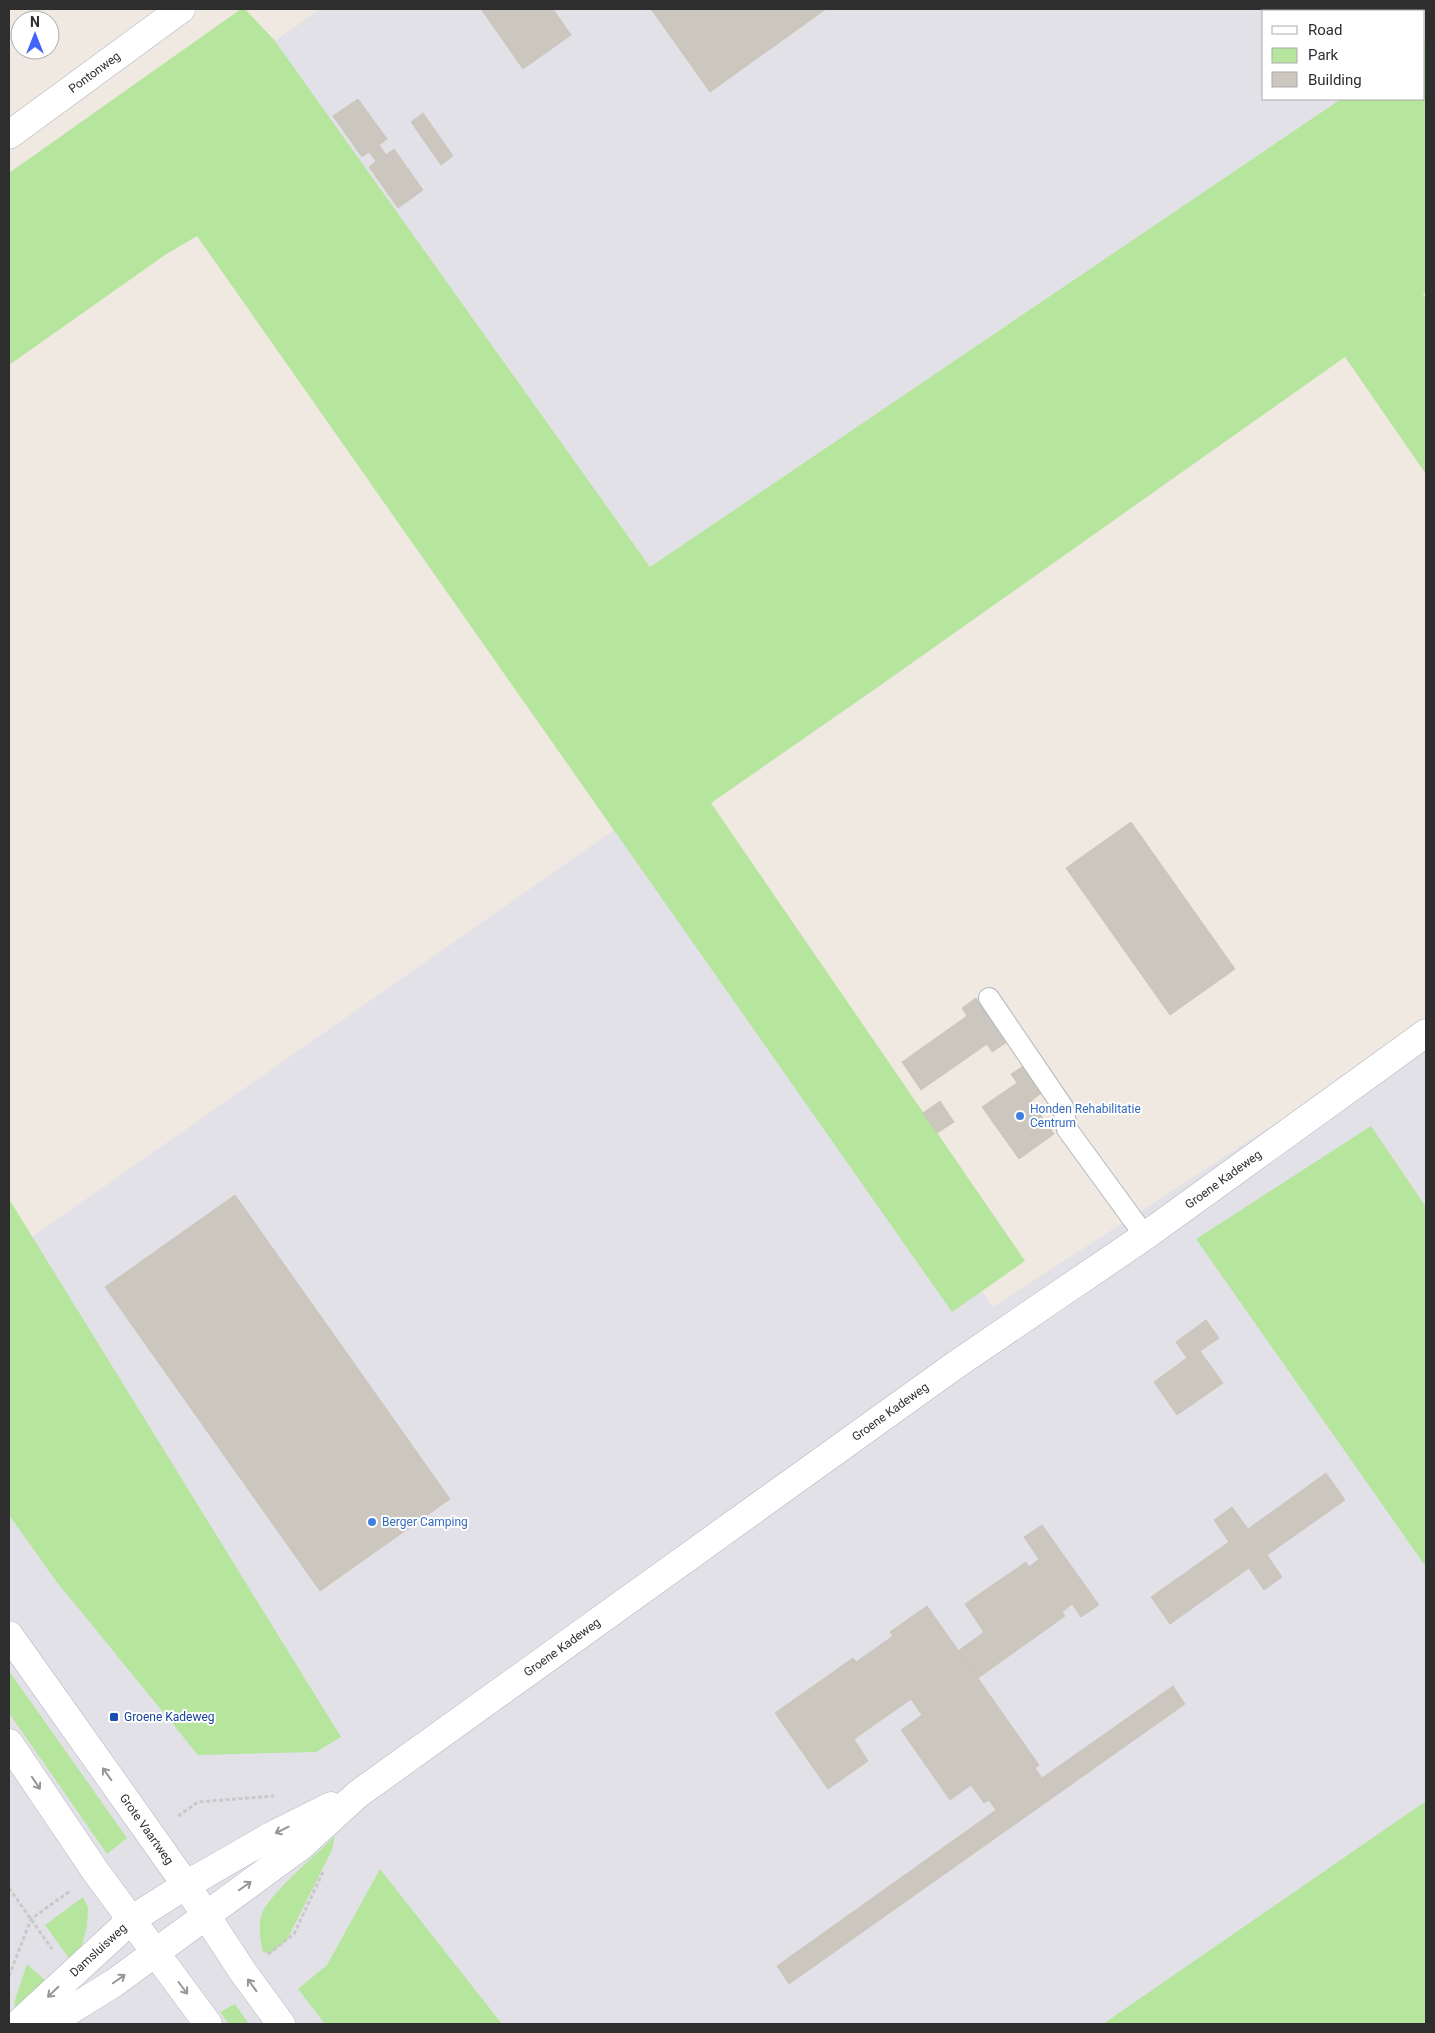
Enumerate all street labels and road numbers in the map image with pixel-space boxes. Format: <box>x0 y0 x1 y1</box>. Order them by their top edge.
street label: Pontonweg <box>66 49 123 96</box>
street label: Groene Kadeweg <box>1182 1147 1264 1212</box>
street label: Groene Kadeweg <box>849 1380 931 1444</box>
street label: Groene Kadeweg <box>521 1615 603 1680</box>
street label: Grote Vaartweg <box>117 1791 176 1867</box>
street label: Damsluisweg <box>67 1921 129 1980</box>

